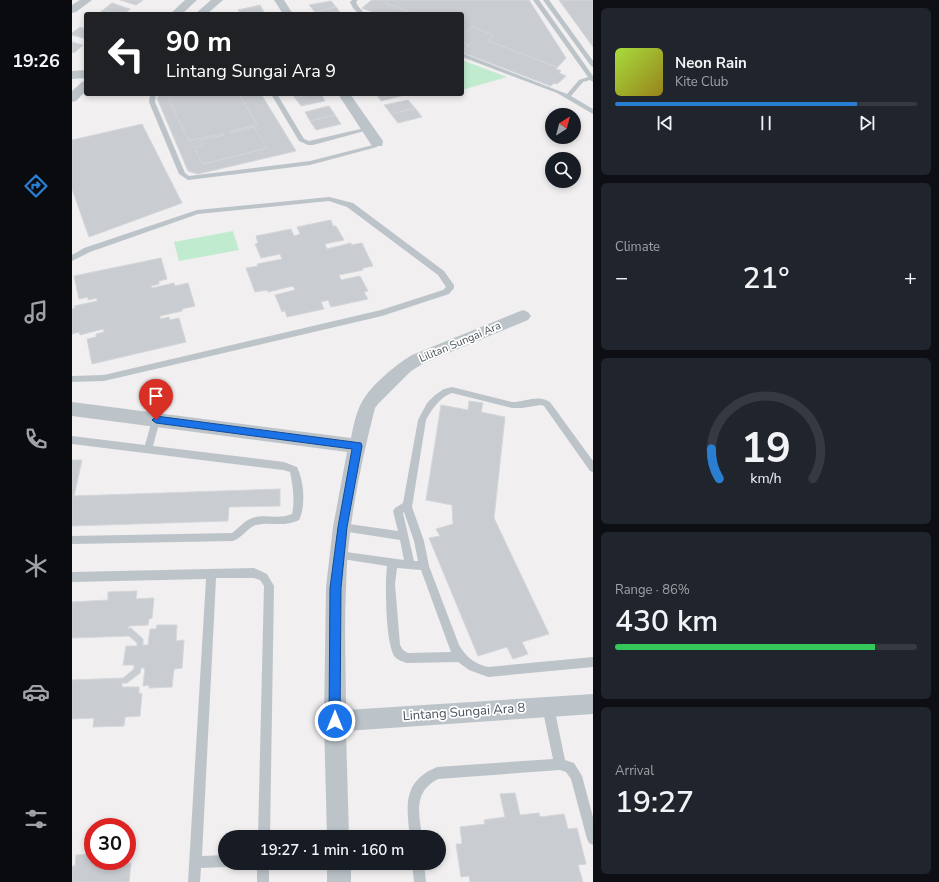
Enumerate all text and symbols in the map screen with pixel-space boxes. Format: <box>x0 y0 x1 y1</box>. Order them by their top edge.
text: 90 m <box>166 23 232 61</box>
icon: left <box>100 28 152 80</box>
text: 19:26 <box>12 49 60 73</box>
text: Neon Rain <box>675 53 747 73</box>
text: Lintang Sungai Ara 9 <box>166 59 336 83</box>
text: Kite Club <box>675 73 728 91</box>
north arrow <box>545 108 581 144</box>
map controls <box>545 108 581 188</box>
icon: previous <box>654 112 676 134</box>
icon: pause <box>755 112 777 134</box>
icon: next <box>856 112 878 134</box>
button: search <box>545 152 581 188</box>
icon: directions <box>22 172 50 200</box>
text: Climate <box>615 238 660 256</box>
text: 21° <box>742 258 790 299</box>
text: − <box>615 263 628 293</box>
text: + <box>904 263 917 293</box>
icon: music <box>22 298 50 326</box>
street label: Lilitan Sungai Ara <box>417 318 503 366</box>
pin <box>139 379 173 420</box>
icon: arrive <box>145 385 167 407</box>
text: 19 <box>741 420 791 477</box>
icon: phone <box>22 425 50 453</box>
text: km/h <box>750 469 782 488</box>
icon: climate <box>22 552 50 580</box>
text: Range · 86% <box>615 581 690 599</box>
text: 430 km <box>615 601 718 642</box>
icon: car <box>22 678 50 706</box>
street label: Lintang Sungai Ara 8 <box>402 699 526 725</box>
position arrow <box>314 700 356 742</box>
text: Arrival <box>615 762 654 780</box>
text: 19:27 <box>615 782 694 823</box>
icon: filters <box>22 805 50 833</box>
speed limit sign: 30 <box>84 818 136 870</box>
text: 19:27 · 1 min · 160 m <box>260 840 404 860</box>

